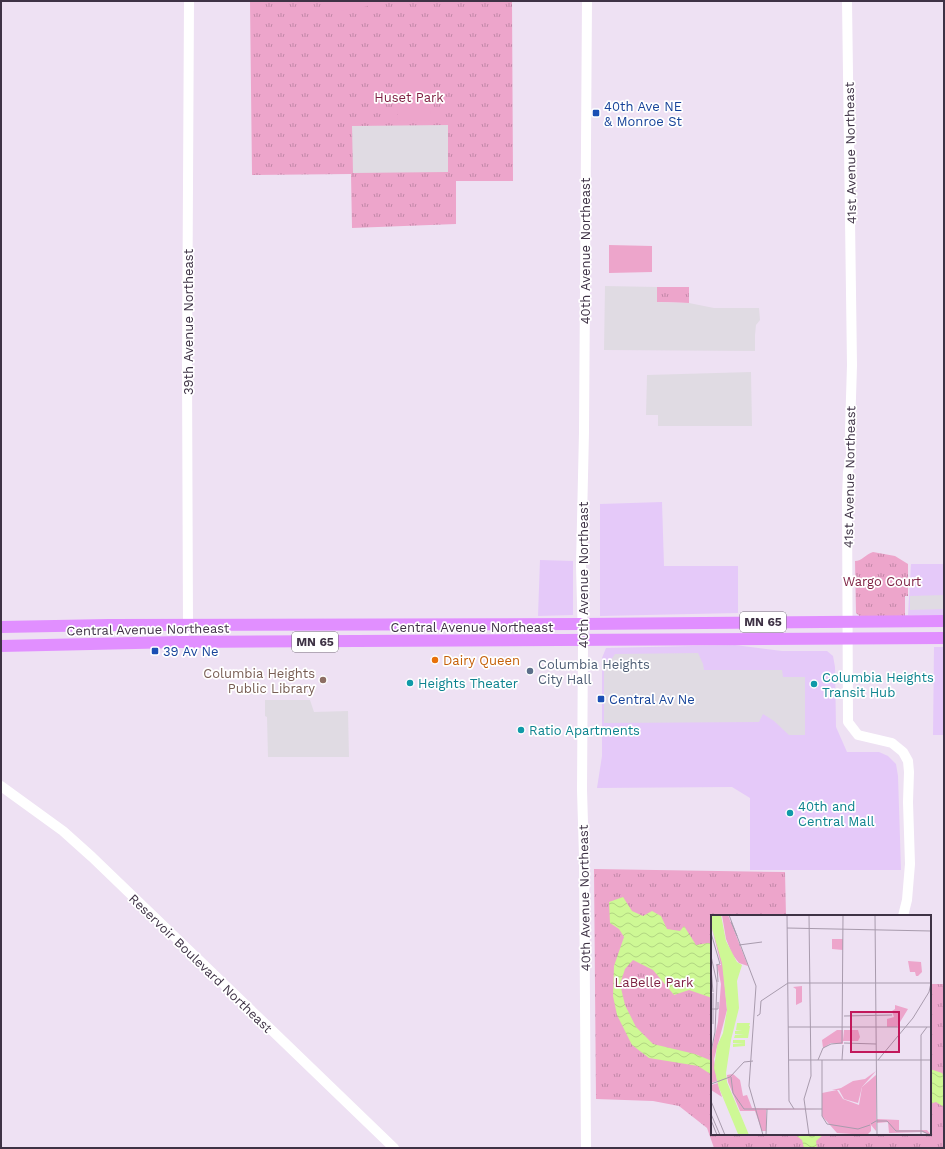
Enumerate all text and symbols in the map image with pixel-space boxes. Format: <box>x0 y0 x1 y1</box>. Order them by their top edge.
street label: 41st Avenue Northeast <box>842 81 859 224</box>
park label: Huset Park <box>374 90 444 105</box>
place label: 40th Ave NE & Monroe St <box>604 99 683 129</box>
marker: 40th Ave NE & Monroe St <box>591 108 601 118</box>
street label: 40th Avenue Northeast <box>578 177 593 324</box>
street label: 39th Avenue Northeast <box>181 248 196 395</box>
street label: 41st Avenue Northeast <box>841 405 858 548</box>
street label: 40th Avenue Northeast <box>576 501 591 648</box>
park label: Wargo Court <box>843 574 922 589</box>
road number: MN 65 <box>740 612 786 632</box>
street label: Central Avenue Northeast <box>391 620 554 635</box>
street label: Central Avenue Northeast <box>66 621 230 638</box>
road number: MN 65 <box>292 632 338 652</box>
place label: 39 Av Ne <box>163 644 218 659</box>
marker: 39 Av Ne <box>150 646 160 656</box>
place label: Dairy Queen <box>443 653 520 668</box>
marker: Dairy Queen <box>430 655 440 665</box>
place label: Columbia Heights City Hall <box>538 657 650 687</box>
place label: Columbia Heights Public Library <box>203 666 315 696</box>
marker: Columbia Heights City Hall <box>525 666 535 676</box>
place label: Columbia Heights Transit Hub <box>822 670 934 700</box>
marker: Columbia Heights Public Library <box>318 675 328 685</box>
place label: Heights Theater <box>418 676 518 691</box>
marker: Heights Theater <box>405 678 415 688</box>
marker: Columbia Heights Transit Hub <box>809 679 819 689</box>
place label: Central Av Ne <box>609 692 695 707</box>
marker: Central Av Ne <box>596 694 606 704</box>
place label: Ratio Apartments <box>529 723 640 738</box>
marker: Ratio Apartments <box>516 725 526 735</box>
place label: 40th and Central Mall <box>798 799 875 829</box>
marker: 40th and Central Mall <box>785 808 795 818</box>
street label: 40th Avenue Northeast <box>576 824 593 971</box>
street label: Reservoir Boulevard Northeast <box>126 891 276 1036</box>
inset map <box>711 915 931 1135</box>
park label: LaBelle Park <box>615 975 694 990</box>

